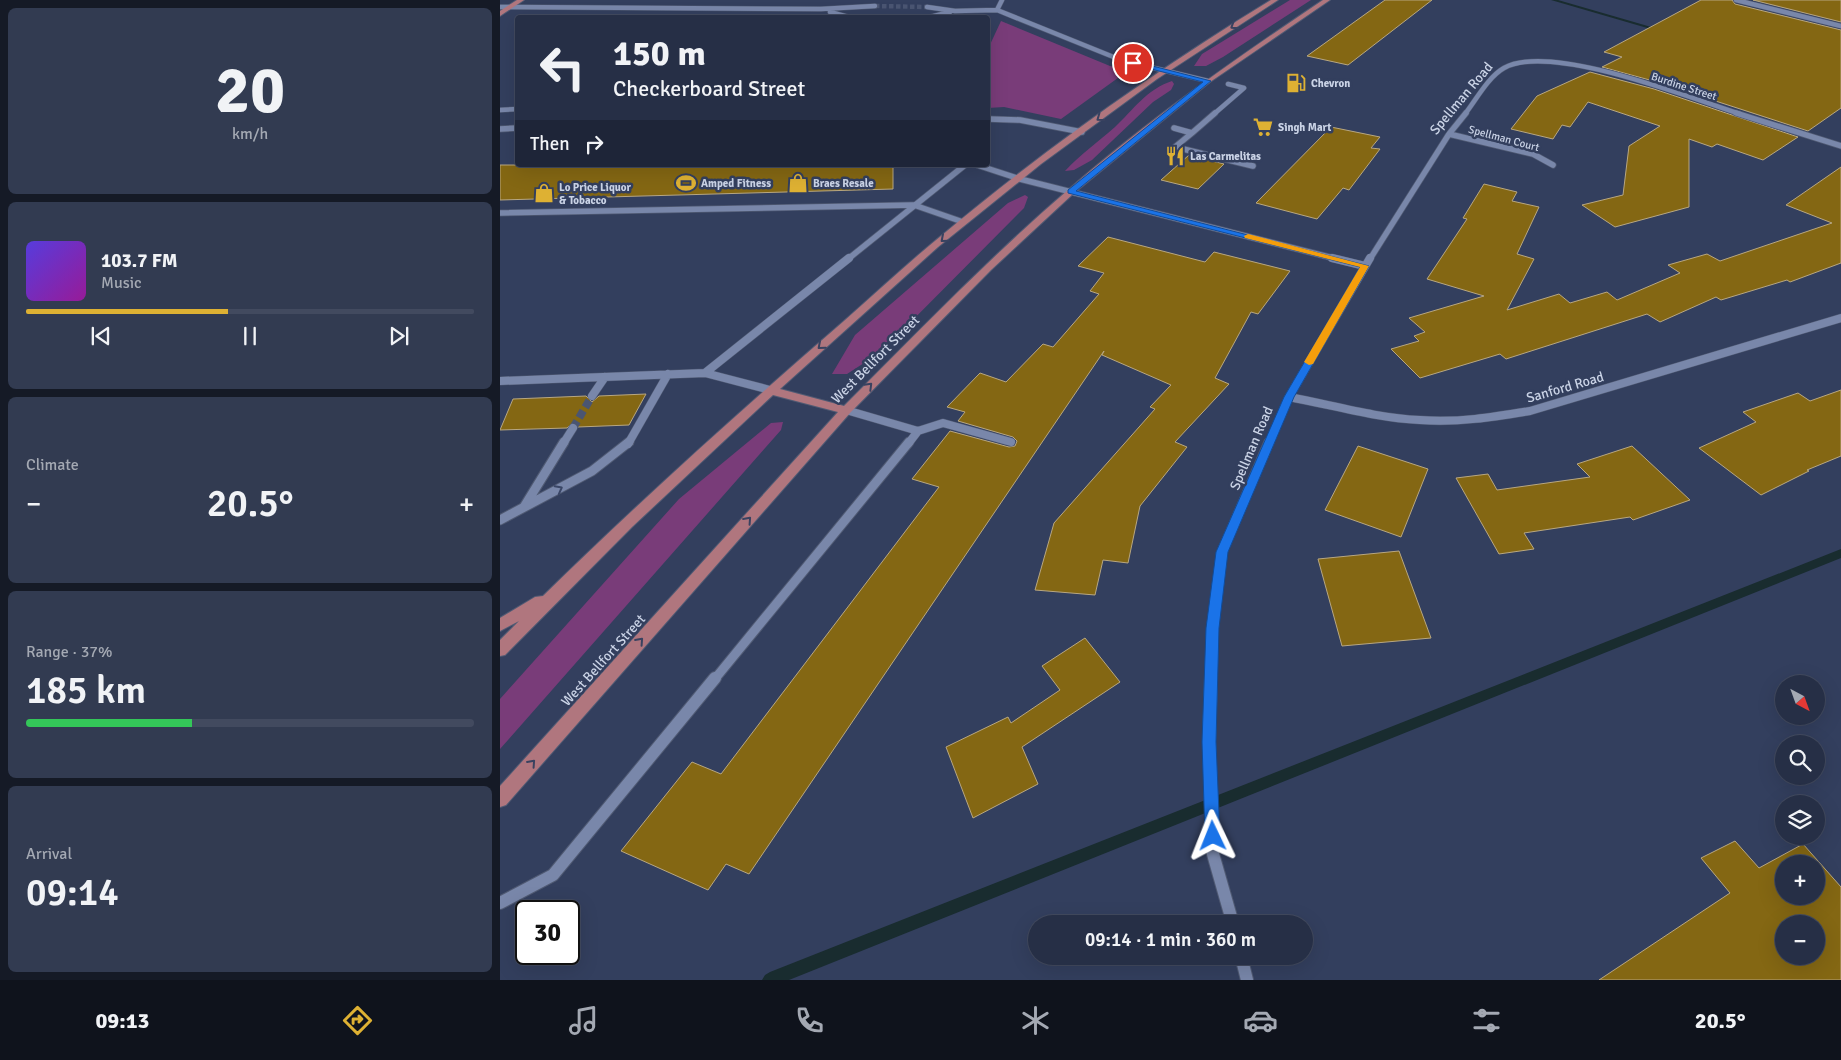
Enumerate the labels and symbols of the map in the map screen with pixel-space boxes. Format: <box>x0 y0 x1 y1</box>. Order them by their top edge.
one-way arrow <box>1230 20 1240 29</box>
pin <box>1112 42 1154 84</box>
street label: Spellman Road <box>1426 59 1497 138</box>
street label: Burdine Street <box>1650 70 1718 103</box>
fuel station icon: Chevron <box>1285 72 1307 94</box>
place label: Chevron <box>1311 77 1350 90</box>
one-way arrow <box>1096 112 1106 121</box>
supermarket icon: Singh Mart <box>1252 116 1274 138</box>
place label: Singh Mart <box>1278 121 1331 134</box>
street label: Spellman Court <box>1467 123 1541 154</box>
restaurant icon: Las Carmelitas <box>1164 145 1186 167</box>
place label: Las Carmelitas <box>1190 150 1261 163</box>
sports icon: Amped Fitness <box>675 172 697 194</box>
shop icon: Braes Resale <box>787 172 809 194</box>
place label: Amped Fitness <box>701 177 771 190</box>
place label: Braes Resale <box>813 177 874 190</box>
place label: Lo Price Liquor & Tobacco <box>559 181 632 207</box>
shop icon: Lo Price Liquor & Tobacco <box>533 182 555 204</box>
one-way arrow <box>940 233 949 242</box>
street label: West Bellfort Street <box>828 312 923 407</box>
one-way arrow <box>818 340 827 349</box>
street label: Sanford Road <box>1524 368 1606 407</box>
one-way arrow <box>863 383 872 392</box>
street label: Spellman Road <box>1226 404 1277 493</box>
one-way arrow <box>553 485 562 495</box>
one-way arrow <box>742 516 751 525</box>
street label: West Bellfort Street <box>558 611 649 710</box>
one-way arrow <box>634 638 643 647</box>
north arrow <box>1775 675 1825 725</box>
one-way arrow <box>527 759 536 768</box>
position arrow <box>1186 809 1238 861</box>
speed limit sign: 30 <box>515 900 580 965</box>

